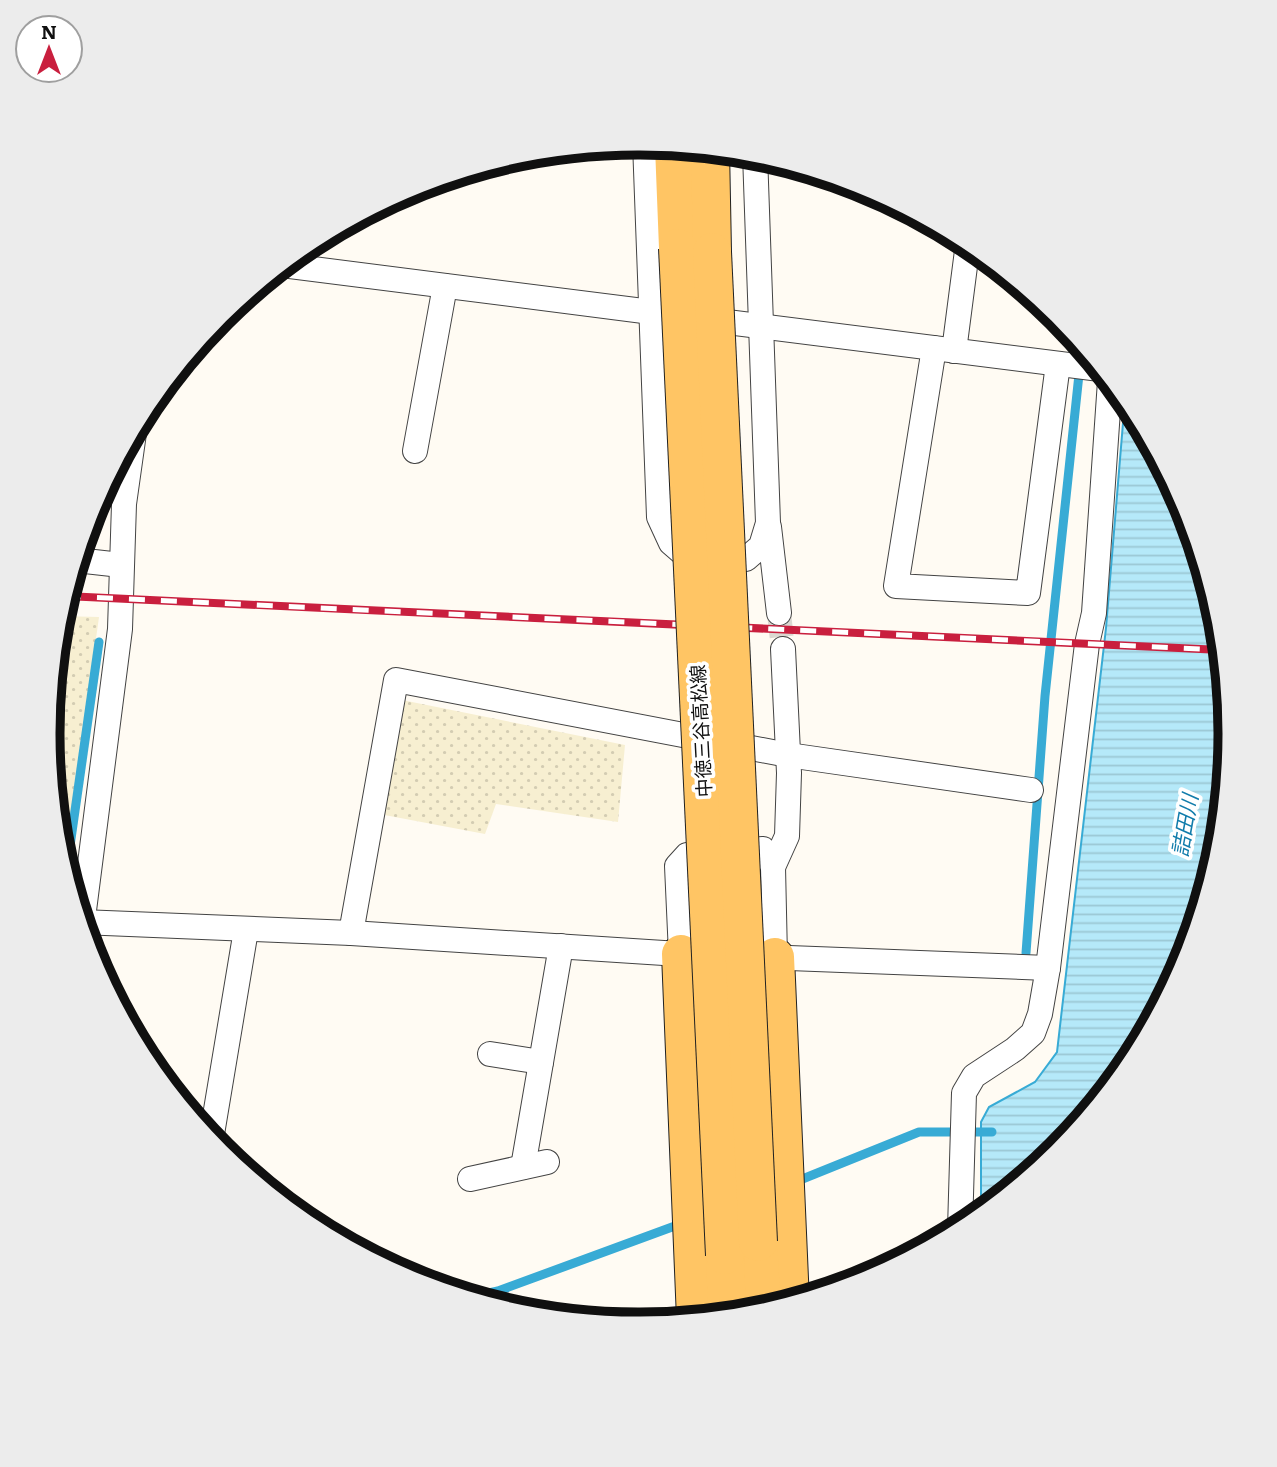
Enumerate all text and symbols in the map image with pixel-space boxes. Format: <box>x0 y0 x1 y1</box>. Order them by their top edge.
north arrow <box>14 14 84 84</box>
text: N <box>41 17 57 45</box>
street label: 中徳三谷高松線 <box>683 664 717 798</box>
water label: 詰田川 <box>1162 789 1204 859</box>

